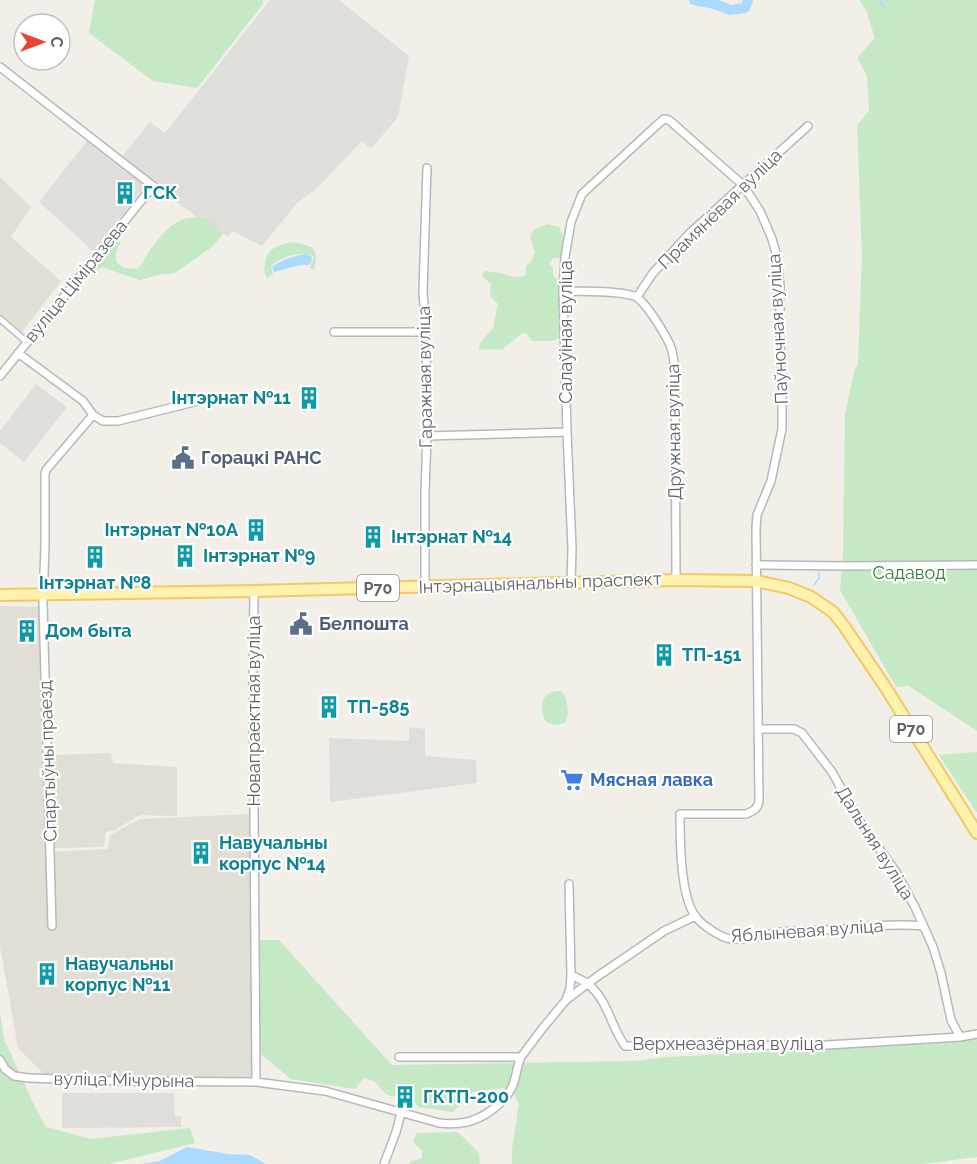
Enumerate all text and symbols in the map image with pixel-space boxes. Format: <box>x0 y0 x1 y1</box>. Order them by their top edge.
north arrow <box>12 12 72 72</box>
text: С <box>47 37 66 48</box>
street label: Прамянёвая вуліца <box>653 144 786 273</box>
building icon: ГСК <box>112 180 138 206</box>
place label: ГСК <box>143 182 178 203</box>
street label: вуліца Ціміразева <box>20 215 131 346</box>
street label: Паўночная вуліца <box>763 253 792 405</box>
street label: Салаўіная вуліца <box>555 260 576 404</box>
street label: Гаражная вуліца <box>413 306 436 448</box>
street label: Дружная вуліца <box>662 364 685 500</box>
building icon: Інтэрнат №11 <box>296 385 322 411</box>
place label: Інтэрнат №11 <box>171 387 291 408</box>
public building icon: Горацкі РАНС <box>170 445 196 471</box>
place label: Горацкі РАНС <box>201 447 322 468</box>
building icon: Інтэрнат №10А <box>243 517 269 543</box>
place label: Інтэрнат №10А <box>104 519 239 540</box>
building icon: Інтэрнат №14 <box>360 524 386 550</box>
place label: Інтэрнат №14 <box>391 526 512 547</box>
building icon: Інтэрнат №9 <box>172 543 198 569</box>
building icon: Інтэрнат №8 <box>82 544 108 570</box>
place label: Інтэрнат №9 <box>203 545 315 566</box>
park label: Садавод <box>872 562 946 583</box>
street label: Інтэрнацыянальны праспект <box>418 568 662 597</box>
place label: Інтэрнат №8 <box>39 572 151 593</box>
road number: Р70 <box>357 575 399 601</box>
public building icon: Белпошта <box>288 611 314 637</box>
place label: Белпошта <box>319 613 409 634</box>
street label: Новапраектная вуліца <box>243 616 264 806</box>
building icon: Дом быта <box>14 618 40 644</box>
place label: Дом быта <box>45 620 132 641</box>
building icon: ТП-151 <box>651 642 677 668</box>
place label: ТП-151 <box>682 644 742 665</box>
street label: Спартыўны праезд <box>34 680 61 842</box>
building icon: ТП-585 <box>316 694 342 720</box>
place label: ТП-585 <box>347 696 410 717</box>
road number: Р70 <box>890 716 932 742</box>
supermarket icon: Мясная лавка <box>559 767 585 793</box>
place label: Мясная лавка <box>590 769 713 790</box>
street label: Дальняя вуліца <box>832 782 919 903</box>
place label: Навучальны корпус №14 <box>219 832 328 874</box>
building icon: Навучальны корпус №14 <box>188 840 214 866</box>
street label: Яблыневая вуліца <box>730 915 884 946</box>
place label: Навучальны корпус №11 <box>65 953 174 995</box>
building icon: Навучальны корпус №11 <box>34 961 60 987</box>
street label: Верхнеазёрная вуліца <box>632 1033 824 1054</box>
street label: вуліца Мічурына <box>53 1068 195 1091</box>
building icon: ГКТП-200 <box>392 1084 418 1110</box>
place label: ГКТП-200 <box>423 1086 509 1107</box>

